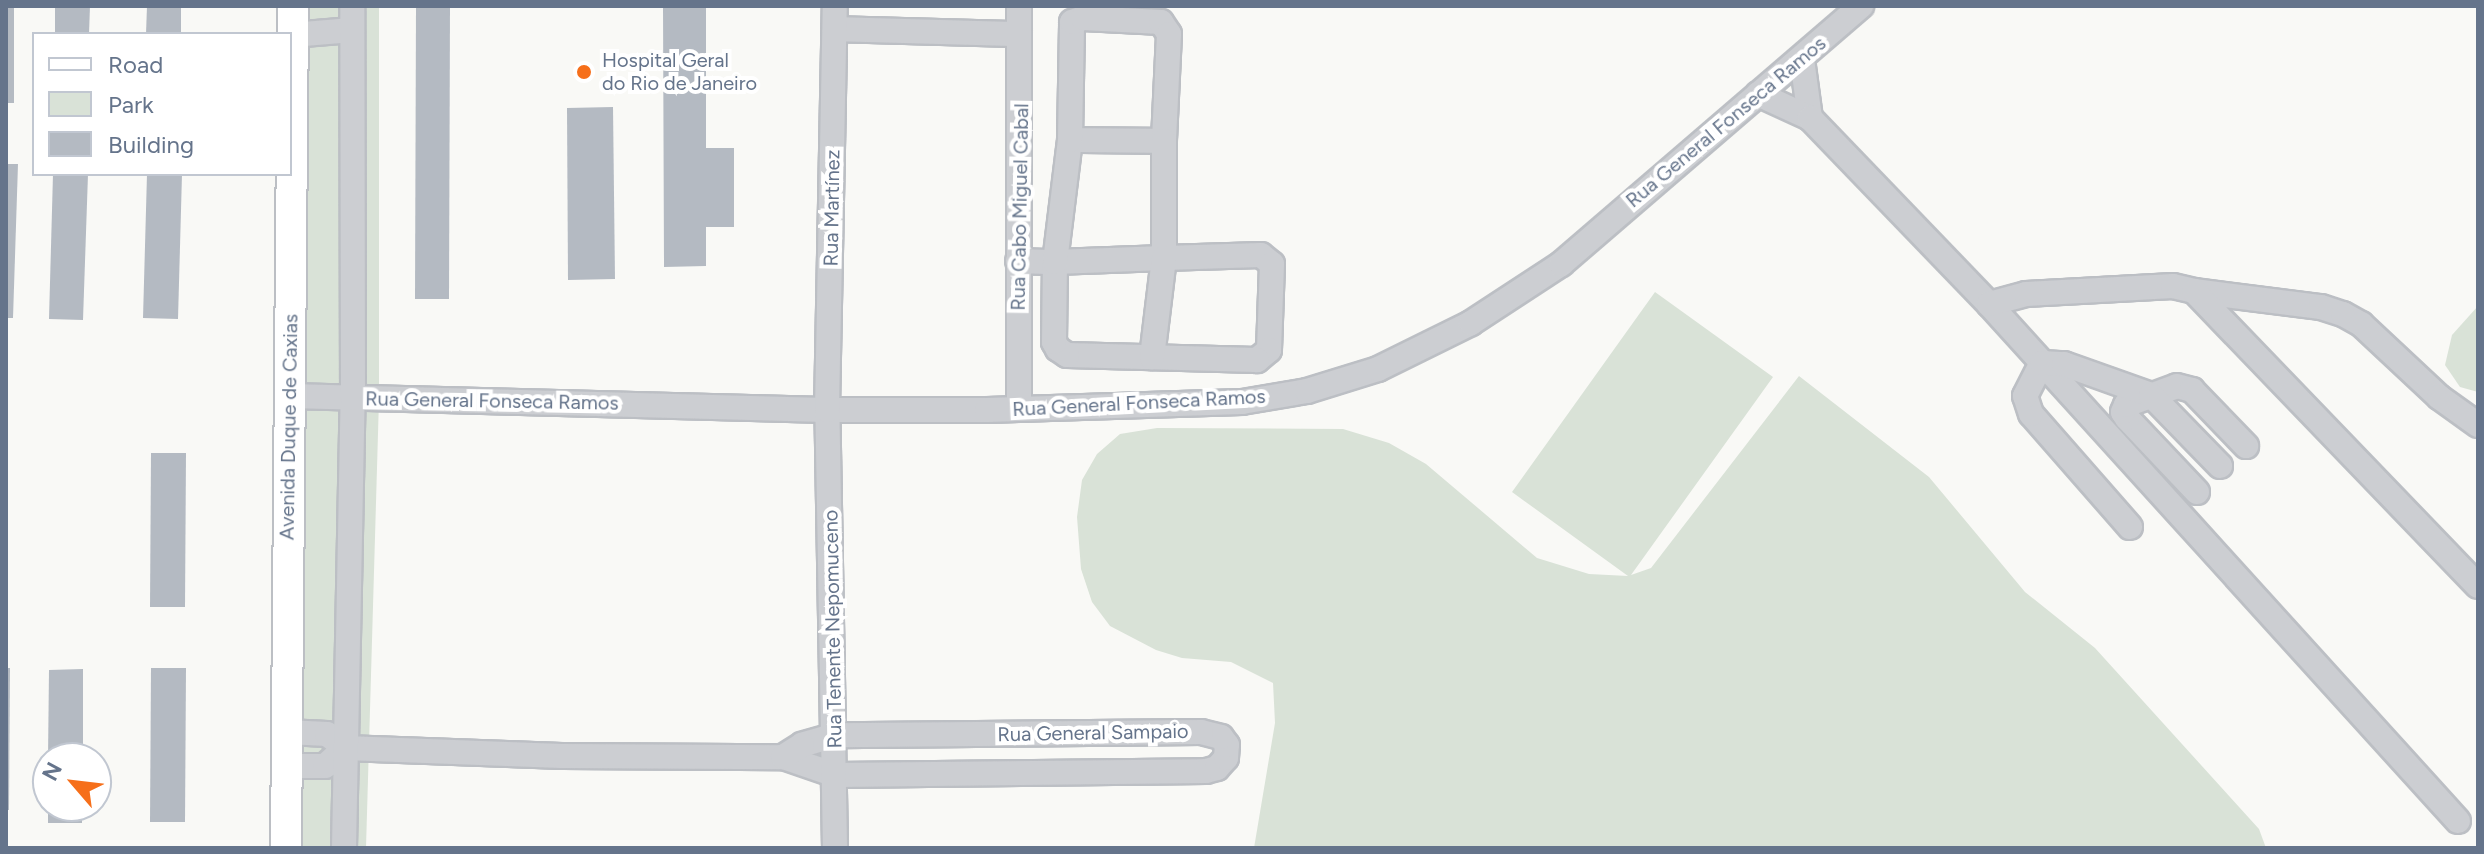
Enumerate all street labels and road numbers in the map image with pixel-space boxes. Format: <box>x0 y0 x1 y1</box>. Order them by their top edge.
street label: Rua General Fonseca Ramos <box>1621 31 1831 213</box>
street label: Rua Cabo Miguel Cabal <box>1006 103 1034 311</box>
street label: Rua Martínez <box>819 149 845 267</box>
street label: Avenida Duque de Caxias <box>275 314 303 540</box>
street label: Rua General Fonseca Ramos <box>1012 384 1266 422</box>
street label: Rua General Fonseca Ramos <box>365 387 619 415</box>
street label: Rua Tenente Nepomuceno <box>819 509 847 749</box>
street label: Rua General Sampaio <box>997 719 1189 747</box>

